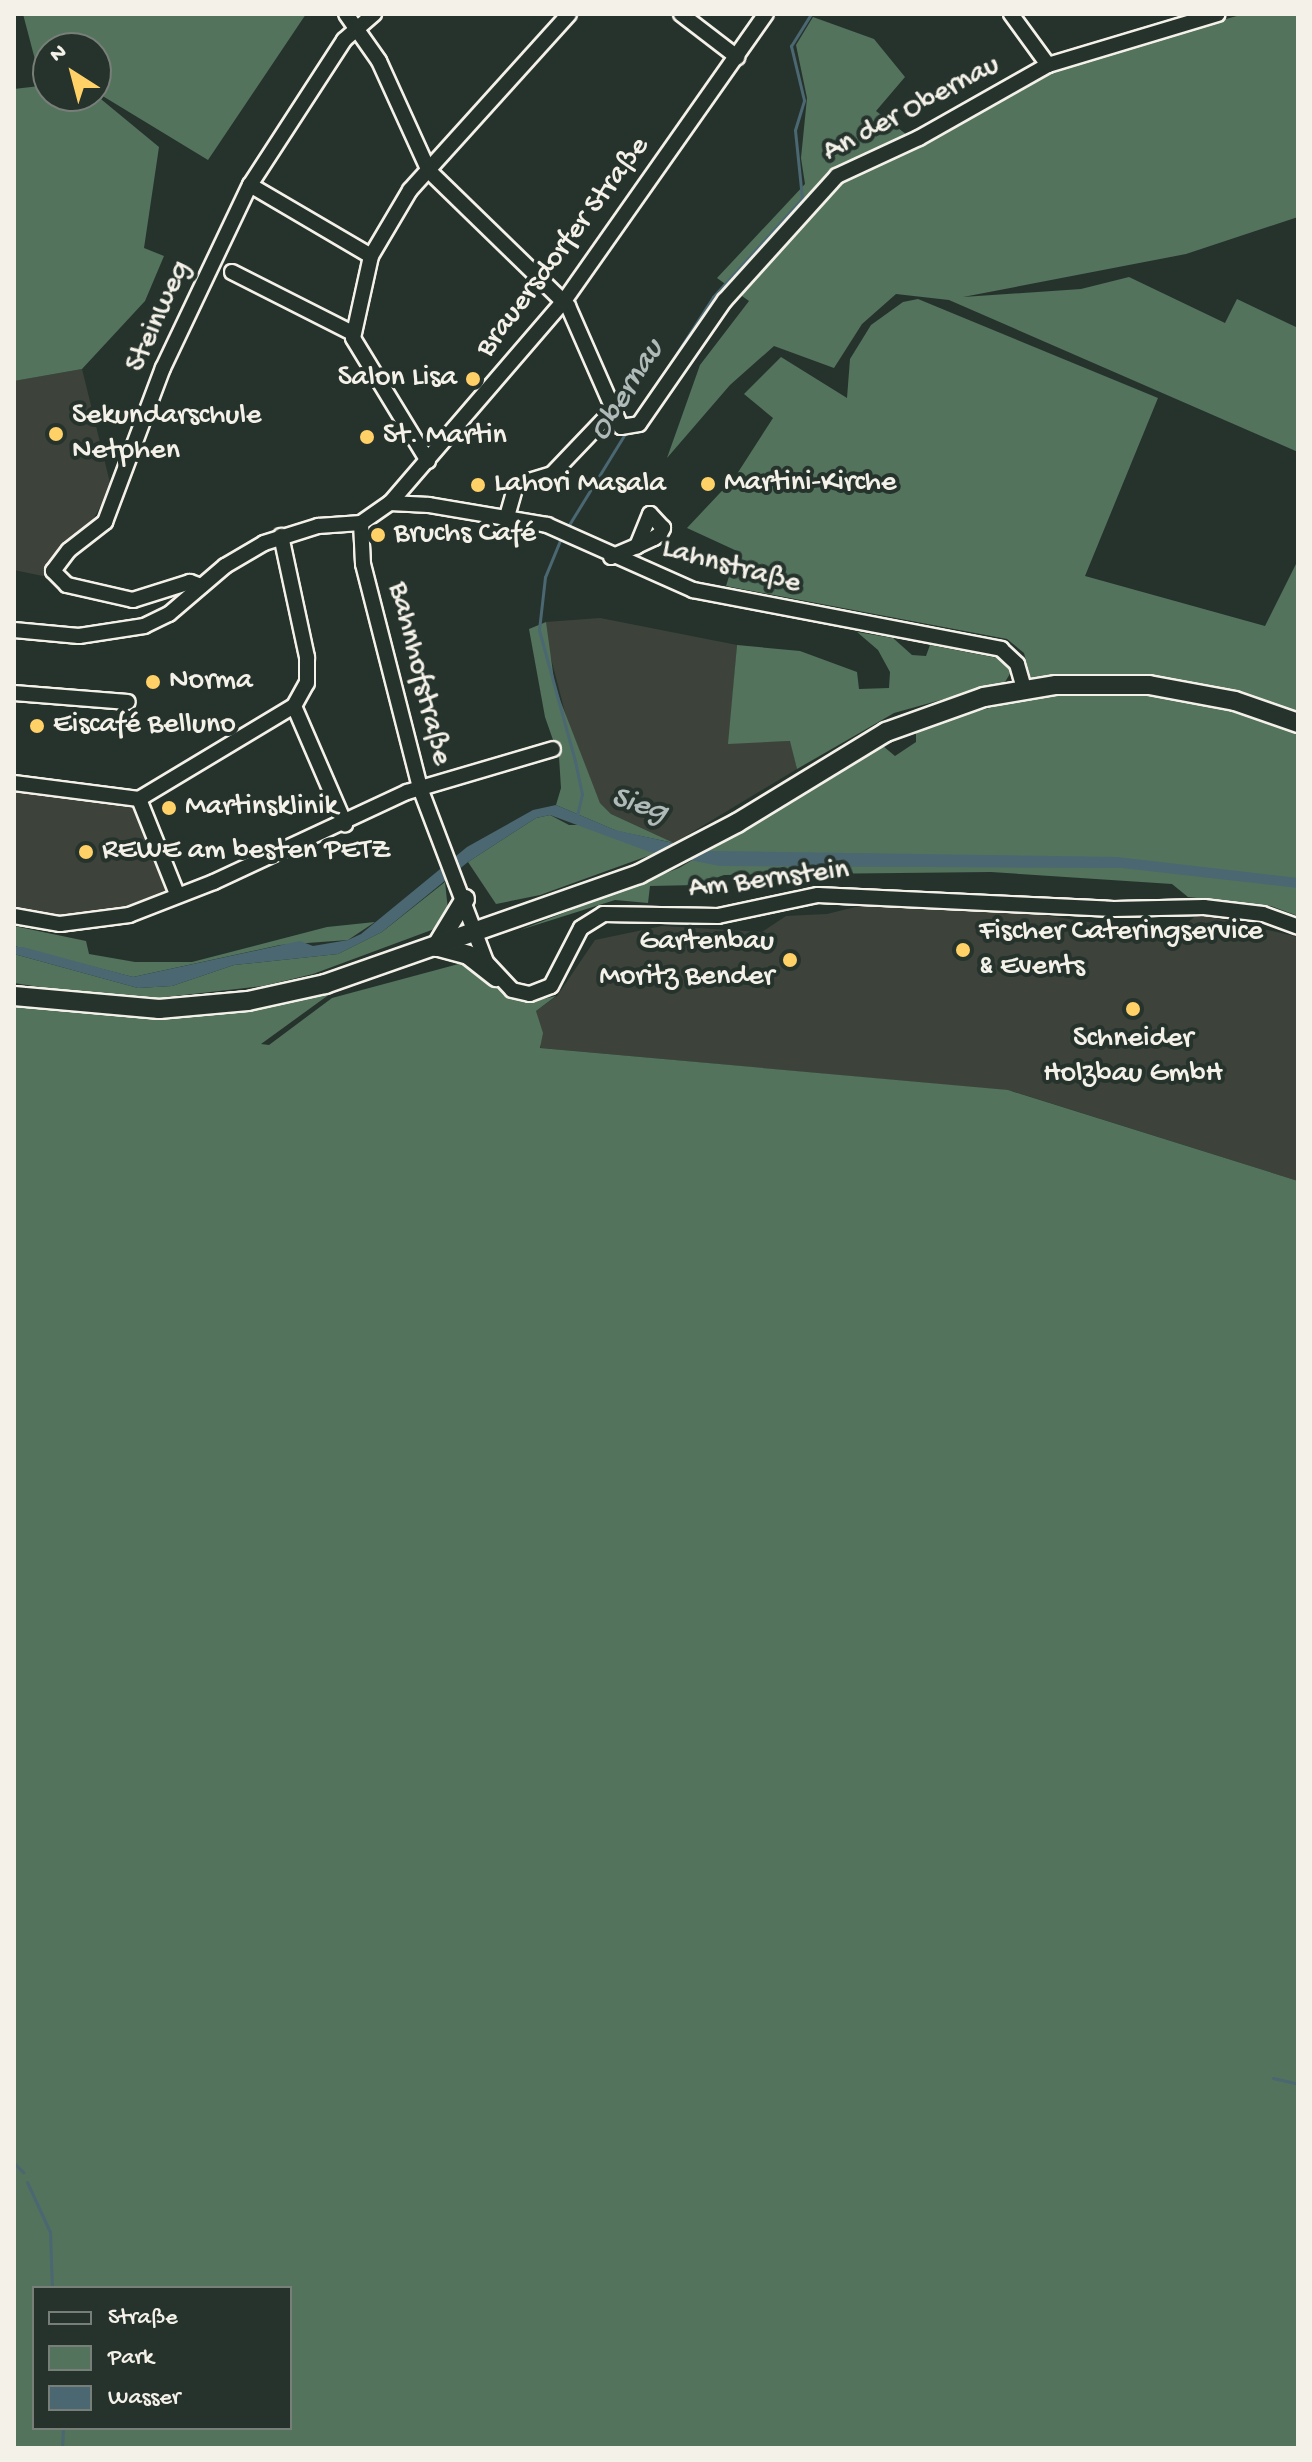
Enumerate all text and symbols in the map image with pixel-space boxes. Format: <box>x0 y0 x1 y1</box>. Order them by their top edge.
north arrow <box>32 32 112 112</box>
text: N <box>46 39 73 69</box>
street label: An der Obernau <box>818 48 1006 172</box>
street label: Brauersdorfer Straße <box>469 130 659 366</box>
street label: Steinweg <box>120 256 200 378</box>
water label: Obernau <box>582 333 674 449</box>
place label: Salon Lisa <box>338 361 457 397</box>
marker: Salon Lisa <box>464 370 482 388</box>
place label: Sekundarschule Netphen <box>72 399 261 470</box>
place label: St. Martin <box>383 419 507 455</box>
marker: Sekundarschule Netphen <box>47 425 65 443</box>
marker: St. Martin <box>358 428 376 446</box>
place label: Martini-Kirche <box>724 466 896 502</box>
place label: Lahori Masala <box>494 467 666 503</box>
marker: Martini-Kirche <box>699 475 717 493</box>
marker: Lahori Masala <box>469 476 487 494</box>
place label: Bruchs Café <box>394 517 536 553</box>
marker: Bruchs Café <box>369 526 387 544</box>
street label: Lahnstraße <box>658 532 804 604</box>
street label: Bahnhofstraße <box>378 579 458 769</box>
place label: Norma <box>169 664 253 700</box>
marker: Norma <box>144 673 162 691</box>
place label: Eiscafé Belluno <box>53 708 236 744</box>
marker: Eiscafé Belluno <box>28 717 46 735</box>
water label: Sieg <box>606 779 672 833</box>
place label: Martinsklinik <box>185 790 338 826</box>
marker: Martinsklinik <box>160 799 178 817</box>
place label: REWE am besten PETZ <box>102 834 390 870</box>
marker: REWE am besten PETZ <box>77 843 95 861</box>
street label: Am Bernstein <box>687 853 851 909</box>
place label: Fischer Cateringservice & Events <box>979 915 1263 986</box>
place label: Gartenbau Moritz Bender <box>599 925 774 996</box>
marker: Fischer Cateringservice & Events <box>954 941 972 959</box>
marker: Gartenbau Moritz Bender <box>781 951 799 969</box>
marker: Schneider Holzbau GmbH <box>1124 1000 1142 1018</box>
place label: Schneider Holzbau GmbH <box>1043 1022 1223 1092</box>
legend <box>32 2286 292 2430</box>
text: Straße <box>108 2304 178 2333</box>
text: Park <box>108 2344 154 2373</box>
text: Wasser <box>108 2384 180 2413</box>

